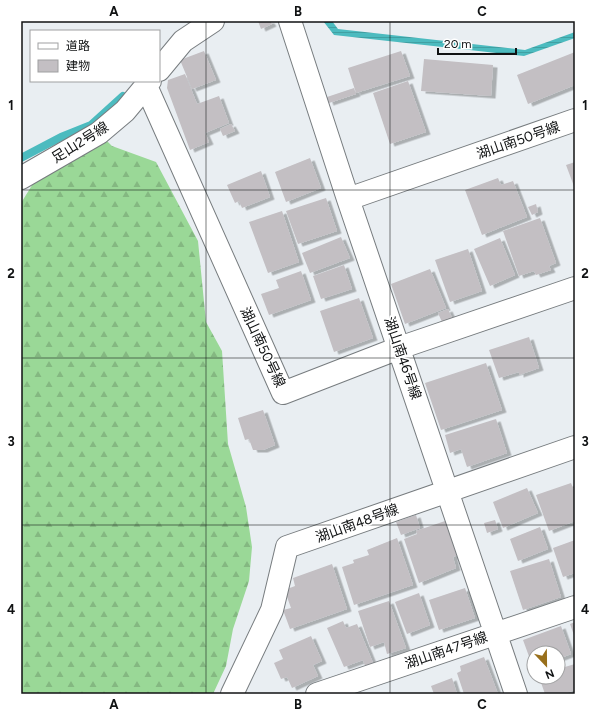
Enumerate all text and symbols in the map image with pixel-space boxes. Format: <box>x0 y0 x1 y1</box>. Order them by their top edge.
text: A <box>109 4 119 19</box>
text: B <box>294 4 302 19</box>
text: C <box>477 4 487 19</box>
legend <box>30 30 160 82</box>
scale bar <box>438 30 516 56</box>
text: 20 m <box>444 37 472 51</box>
text: 道路 <box>66 39 90 53</box>
text: 建物 <box>66 59 90 73</box>
text: 1 <box>8 98 14 113</box>
text: 1 <box>582 98 588 113</box>
street label: 足山2号線 <box>49 118 112 167</box>
street label: 湖山南50号線 <box>474 118 562 163</box>
text: 2 <box>7 266 15 281</box>
text: 2 <box>581 266 589 281</box>
street label: 湖山南50号線 <box>236 304 289 390</box>
street label: 湖山南46号線 <box>380 314 425 402</box>
text: 3 <box>7 434 15 449</box>
text: 3 <box>581 434 589 449</box>
street label: 湖山南48号線 <box>313 501 401 546</box>
text: 4 <box>7 602 15 617</box>
text: 4 <box>581 602 589 617</box>
street label: 湖山南47号線 <box>403 628 490 673</box>
north arrow <box>526 645 566 685</box>
text: N <box>543 666 556 681</box>
text: A <box>109 697 119 712</box>
text: B <box>294 697 302 712</box>
text: C <box>477 697 487 712</box>

